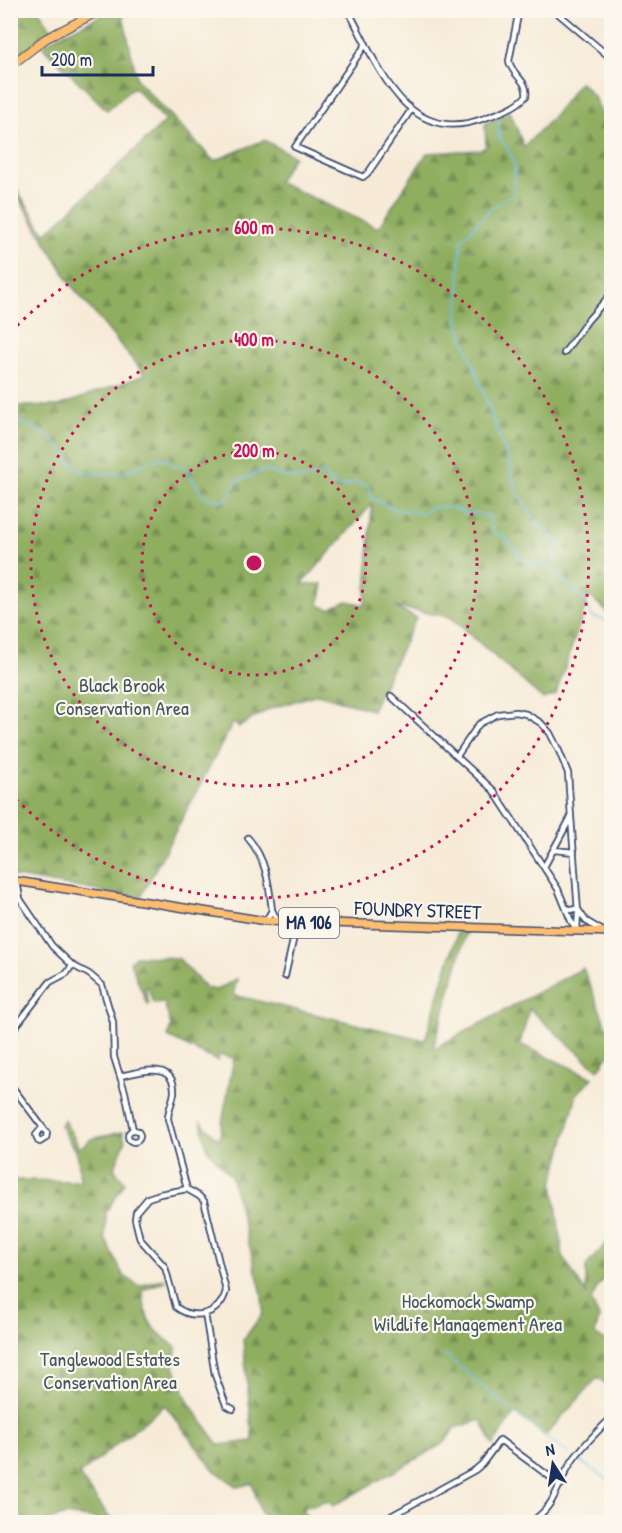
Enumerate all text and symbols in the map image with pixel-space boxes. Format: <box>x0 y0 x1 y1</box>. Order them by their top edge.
scale bar <box>42 39 153 77</box>
text: 200 m <box>51 47 92 72</box>
text: 600 m <box>234 215 274 240</box>
text: 400 m <box>234 327 274 352</box>
text: 200 m <box>234 438 274 463</box>
centre of rings <box>244 553 264 573</box>
park label: Black Brook Conservation Area <box>55 671 189 721</box>
street label: FOUNDRY STREET <box>353 894 483 925</box>
road number: MA 106 <box>279 908 339 938</box>
park label: Hockomock Swamp Wildlife Management Area <box>374 1287 562 1337</box>
park label: Tanglewood Estates Conservation Area <box>40 1345 180 1395</box>
north arrow <box>523 1434 583 1494</box>
text: N <box>543 1438 557 1461</box>

